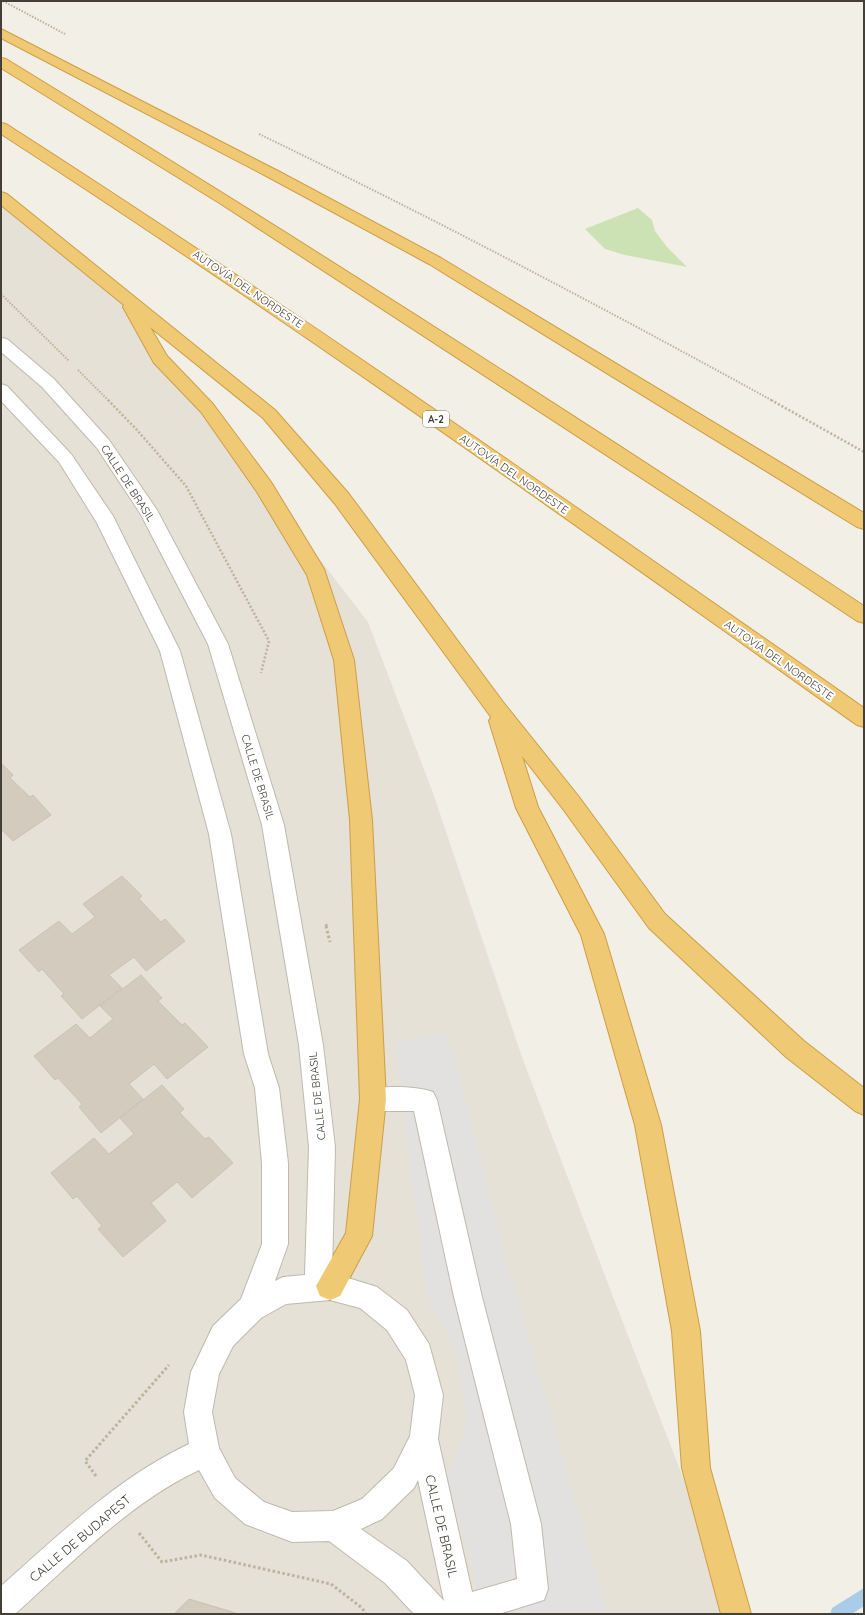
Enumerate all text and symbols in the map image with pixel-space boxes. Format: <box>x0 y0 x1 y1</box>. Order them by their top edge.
street label: AUTOVÍA DEL NORDESTE <box>190 247 306 331</box>
road number: A-2 <box>423 411 449 427</box>
street label: AUTOVÍA DEL NORDESTE <box>457 431 571 517</box>
street label: CALLE DE BRASIL <box>98 442 158 524</box>
street label: AUTOVÍA DEL NORDESTE <box>722 617 836 703</box>
street label: CALLE DE BRASIL <box>238 732 278 822</box>
street label: CALLE DE BRASIL <box>305 1051 329 1141</box>
street label: CALLE DE BRASIL <box>422 1473 462 1579</box>
street label: CALLE DE BUDAPEST <box>26 1491 134 1585</box>

